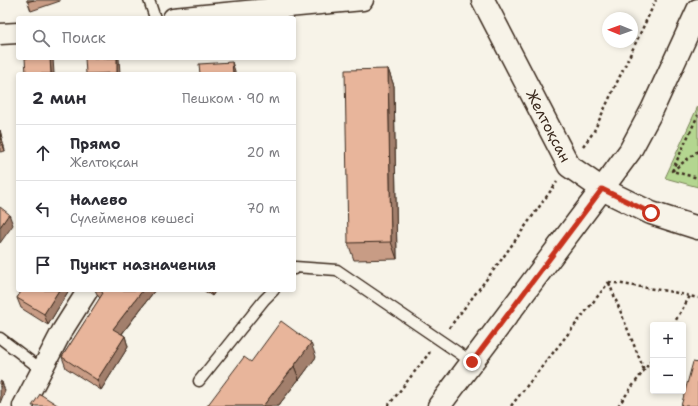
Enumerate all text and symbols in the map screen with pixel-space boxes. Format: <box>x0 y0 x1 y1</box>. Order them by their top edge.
north arrow <box>602 12 638 48</box>
search box <box>16 16 296 60</box>
icon: search <box>30 27 52 49</box>
text: Поиск <box>62 28 106 48</box>
street label: Желтоқсан <box>521 86 575 166</box>
text: 2 мин <box>32 87 87 109</box>
text: Пешком · 90 m <box>182 90 280 107</box>
text: Прямо <box>70 134 120 154</box>
icon: ahead <box>32 142 54 164</box>
text: 20 m <box>247 144 280 161</box>
text: Желтоқсан <box>70 154 138 171</box>
text: Налево <box>70 190 128 210</box>
icon: left <box>32 198 54 220</box>
text: 70 m <box>246 200 280 217</box>
route start <box>642 204 660 222</box>
text: Сүлейменов көшесі <box>70 210 194 227</box>
icon: arrive <box>32 254 54 276</box>
text: Пункт назначения <box>70 255 216 275</box>
map controls <box>650 322 686 394</box>
button: + <box>650 322 686 358</box>
route end <box>463 353 481 371</box>
button: − <box>650 358 686 394</box>

